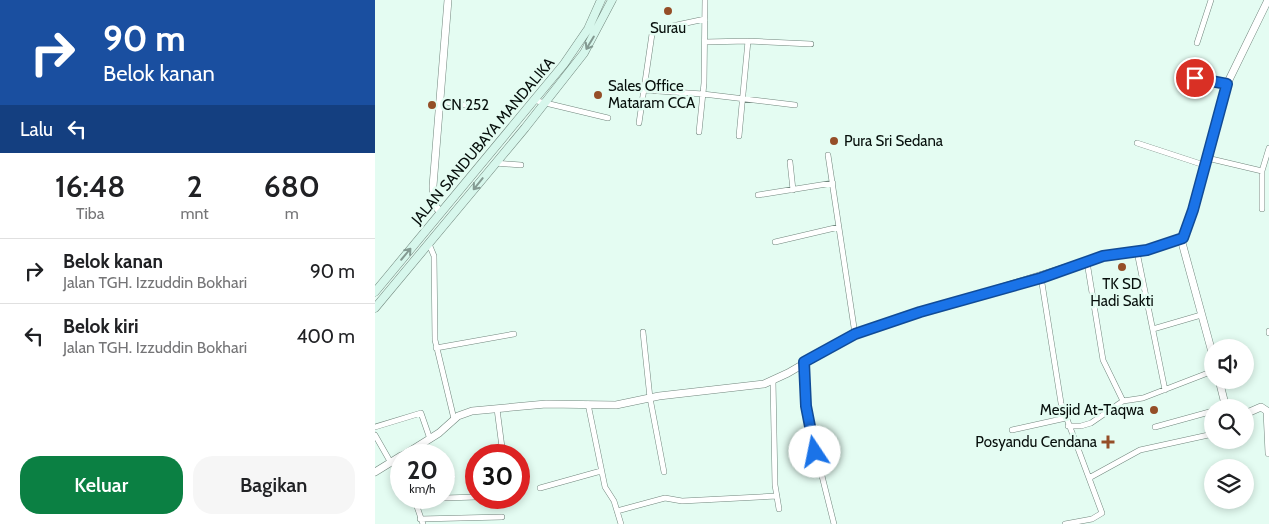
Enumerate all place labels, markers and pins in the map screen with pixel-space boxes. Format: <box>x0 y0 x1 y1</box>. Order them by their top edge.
marker: Surau <box>662 5 674 17</box>
place label: Surau <box>650 19 686 37</box>
pin <box>1174 57 1216 99</box>
place label: Sales Office Mataram CCA <box>608 77 696 112</box>
marker: Sales Office Mataram CCA <box>592 89 604 101</box>
place label: CN 252 <box>442 96 489 114</box>
marker: CN 252 <box>426 99 438 111</box>
place label: Pura Sri Sedana <box>844 132 944 150</box>
marker: Pura Sri Sedana <box>828 135 840 147</box>
marker: TK SD Hadi Sakti <box>1116 261 1128 273</box>
place label: TK SD Hadi Sakti <box>1090 275 1154 310</box>
place label: Mesjid At-Taqwa <box>1040 401 1145 419</box>
marker: Mesjid At-Taqwa <box>1148 404 1160 416</box>
place label: Posyandu Cendana <box>975 433 1098 451</box>
marker: Posyandu Cendana <box>1101 435 1115 449</box>

